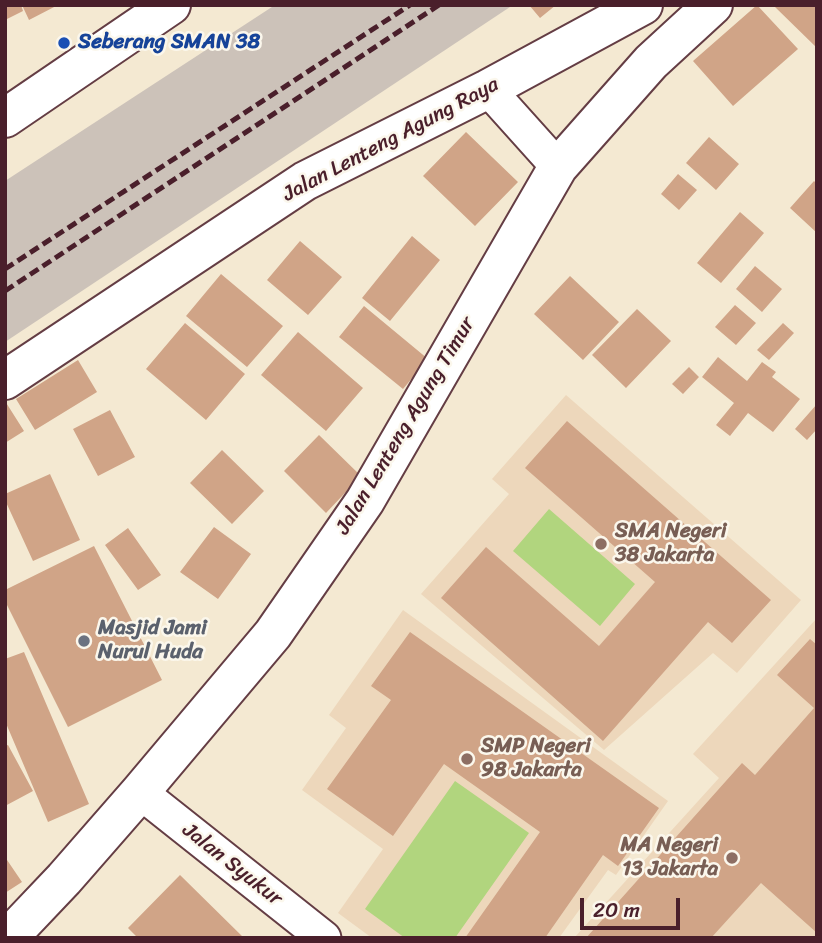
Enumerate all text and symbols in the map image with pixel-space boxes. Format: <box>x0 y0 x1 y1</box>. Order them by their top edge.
place label: Seberang SMAN 38 <box>78 30 260 56</box>
marker: Seberang SMAN 38 <box>56 35 72 51</box>
street label: Jalan Lenteng Agung Raya <box>279 72 503 208</box>
street label: Jalan Lenteng Agung Timur <box>331 313 481 539</box>
place label: SMA Negeri 38 Jakarta <box>615 519 727 569</box>
marker: SMA Negeri 38 Jakarta <box>593 536 609 552</box>
place label: Masjid Jami Nurul Huda <box>98 616 207 666</box>
marker: Masjid Jami Nurul Huda <box>76 633 92 649</box>
place label: SMP Negeri 98 Jakarta <box>481 734 591 784</box>
marker: SMP Negeri 98 Jakarta <box>459 751 475 767</box>
street label: Jalan Syukur <box>177 818 287 912</box>
place label: MA Negeri 13 Jakarta <box>620 833 718 883</box>
marker: MA Negeri 13 Jakarta <box>724 850 740 866</box>
scale bar <box>584 884 684 928</box>
text: 20 m <box>593 891 640 929</box>

